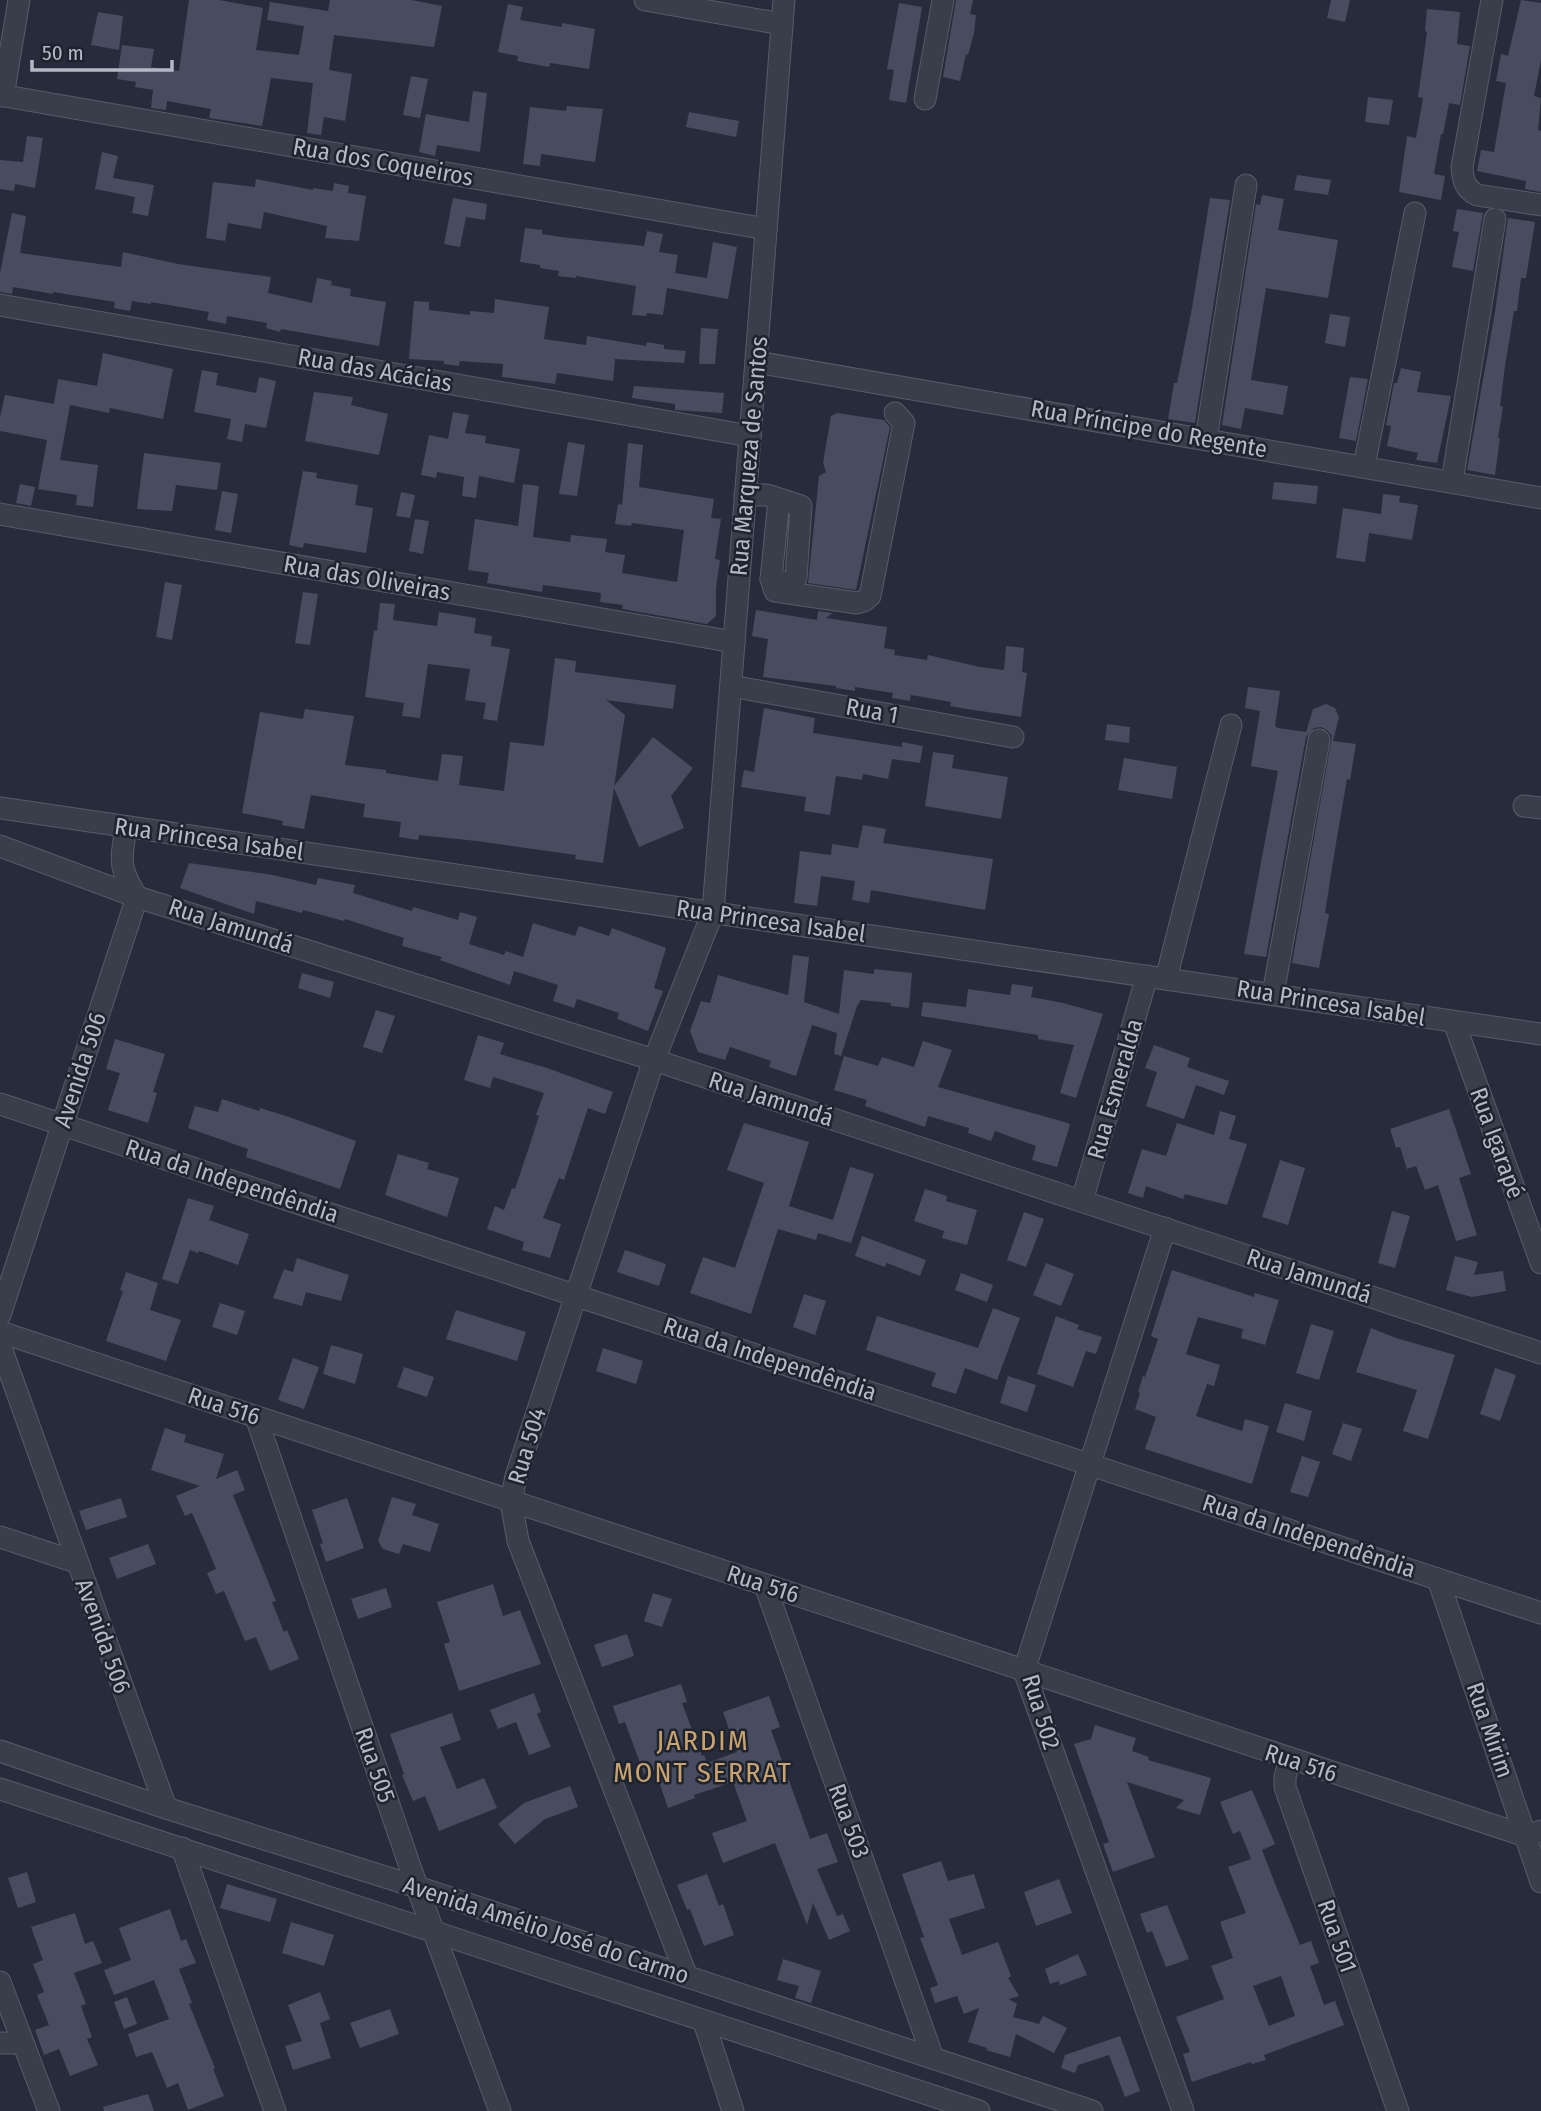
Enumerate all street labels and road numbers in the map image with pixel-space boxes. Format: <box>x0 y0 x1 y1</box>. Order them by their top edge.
street label: Rua dos Coqueiros <box>291 132 475 192</box>
street label: Rua Marqueza de Santos <box>725 335 773 577</box>
street label: Rua das Acácias <box>296 343 454 397</box>
street label: Rua Príncipe do Regente <box>1029 394 1269 464</box>
street label: Rua das Oliveiras <box>281 550 453 606</box>
street label: Rua 1 <box>844 693 900 729</box>
street label: Rua Princesa Isabel <box>113 812 305 866</box>
street label: Rua Jamundá <box>165 893 297 959</box>
street label: Rua Princesa Isabel <box>675 894 867 948</box>
street label: Rua Princesa Isabel <box>1235 974 1427 1032</box>
street label: Avenida 506 <box>48 1009 112 1131</box>
street label: Rua Esmeralda <box>1082 1016 1148 1162</box>
street label: Rua Jamundá <box>705 1066 837 1132</box>
street label: Rua Igarapé <box>1464 1084 1530 1202</box>
street label: Rua da Independêndia <box>122 1133 342 1229</box>
street label: Rua Jamundá <box>1243 1243 1375 1309</box>
street label: Rua da Independêndia <box>660 1311 880 1407</box>
street label: Rua 516 <box>184 1381 264 1431</box>
street label: Rua 504 <box>502 1405 552 1487</box>
street label: Rua da Independêndia <box>1199 1488 1419 1584</box>
street label: Rua 516 <box>723 1559 803 1609</box>
street label: Avenida 506 <box>69 1575 137 1697</box>
street label: Rua 502 <box>1016 1671 1066 1753</box>
street label: Rua Mirim <box>1461 1679 1519 1781</box>
street label: Rua 505 <box>349 1724 401 1806</box>
street label: Rua 516 <box>1261 1738 1341 1788</box>
street label: Rua 503 <box>823 1780 875 1862</box>
street label: Avenida Amélio José do Carmo <box>400 1871 692 1989</box>
street label: Rua 501 <box>1312 1896 1362 1976</box>

